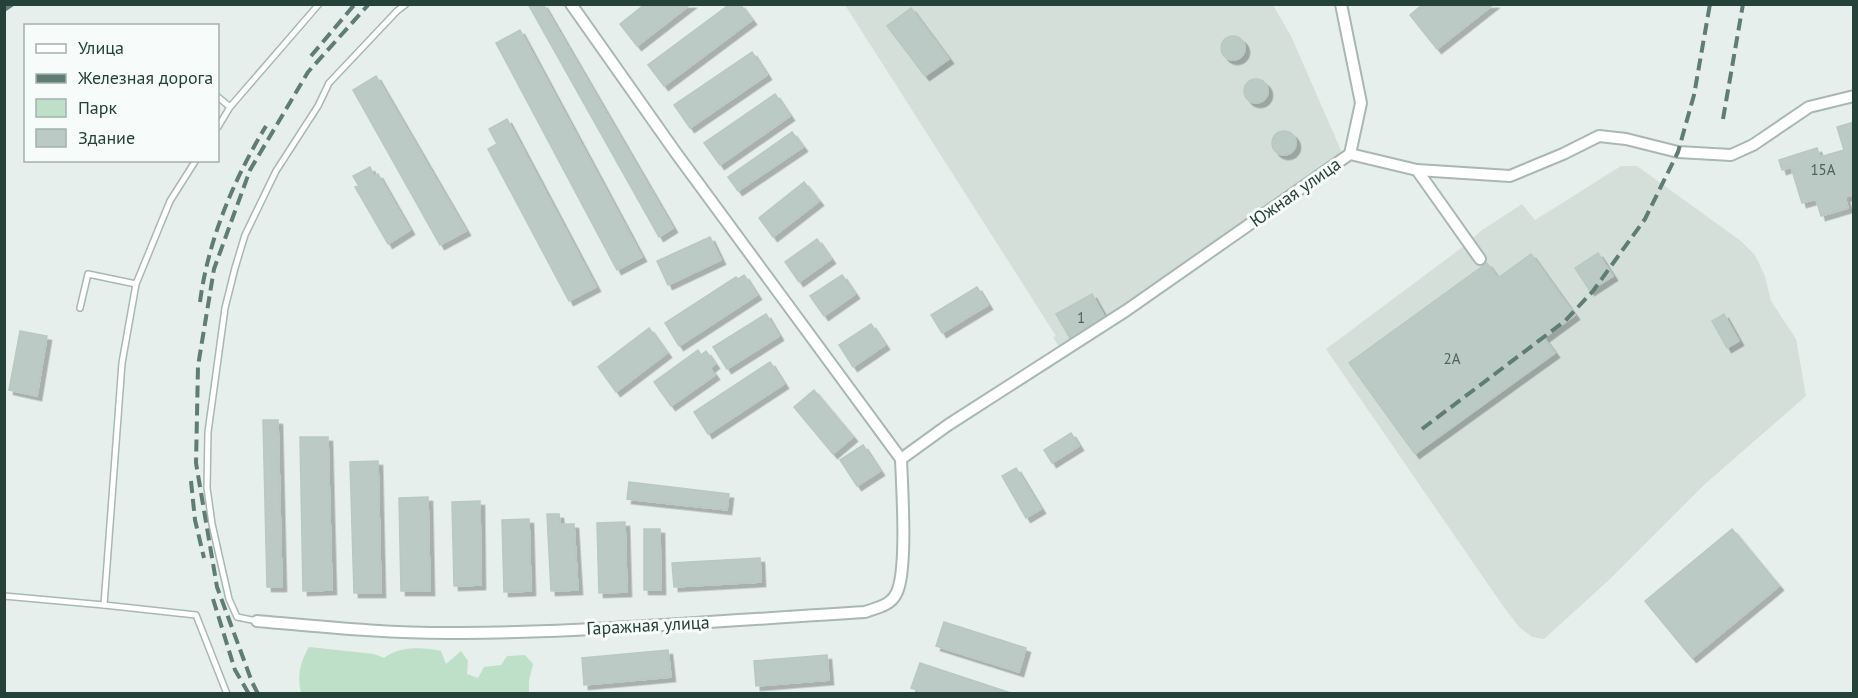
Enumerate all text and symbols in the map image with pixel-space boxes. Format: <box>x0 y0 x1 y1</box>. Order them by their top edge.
legend <box>24 24 219 162</box>
text: Улица <box>78 36 124 59</box>
text: Железная дорога <box>77 66 213 89</box>
text: Парк <box>78 96 118 119</box>
text: Здание <box>78 126 135 149</box>
street label: Южная улица <box>1245 152 1345 232</box>
house number: 15А <box>1810 160 1836 179</box>
house number: 1 <box>1077 308 1085 327</box>
house number: 2А <box>1444 349 1461 368</box>
street label: Гаражная улица <box>586 610 710 640</box>

